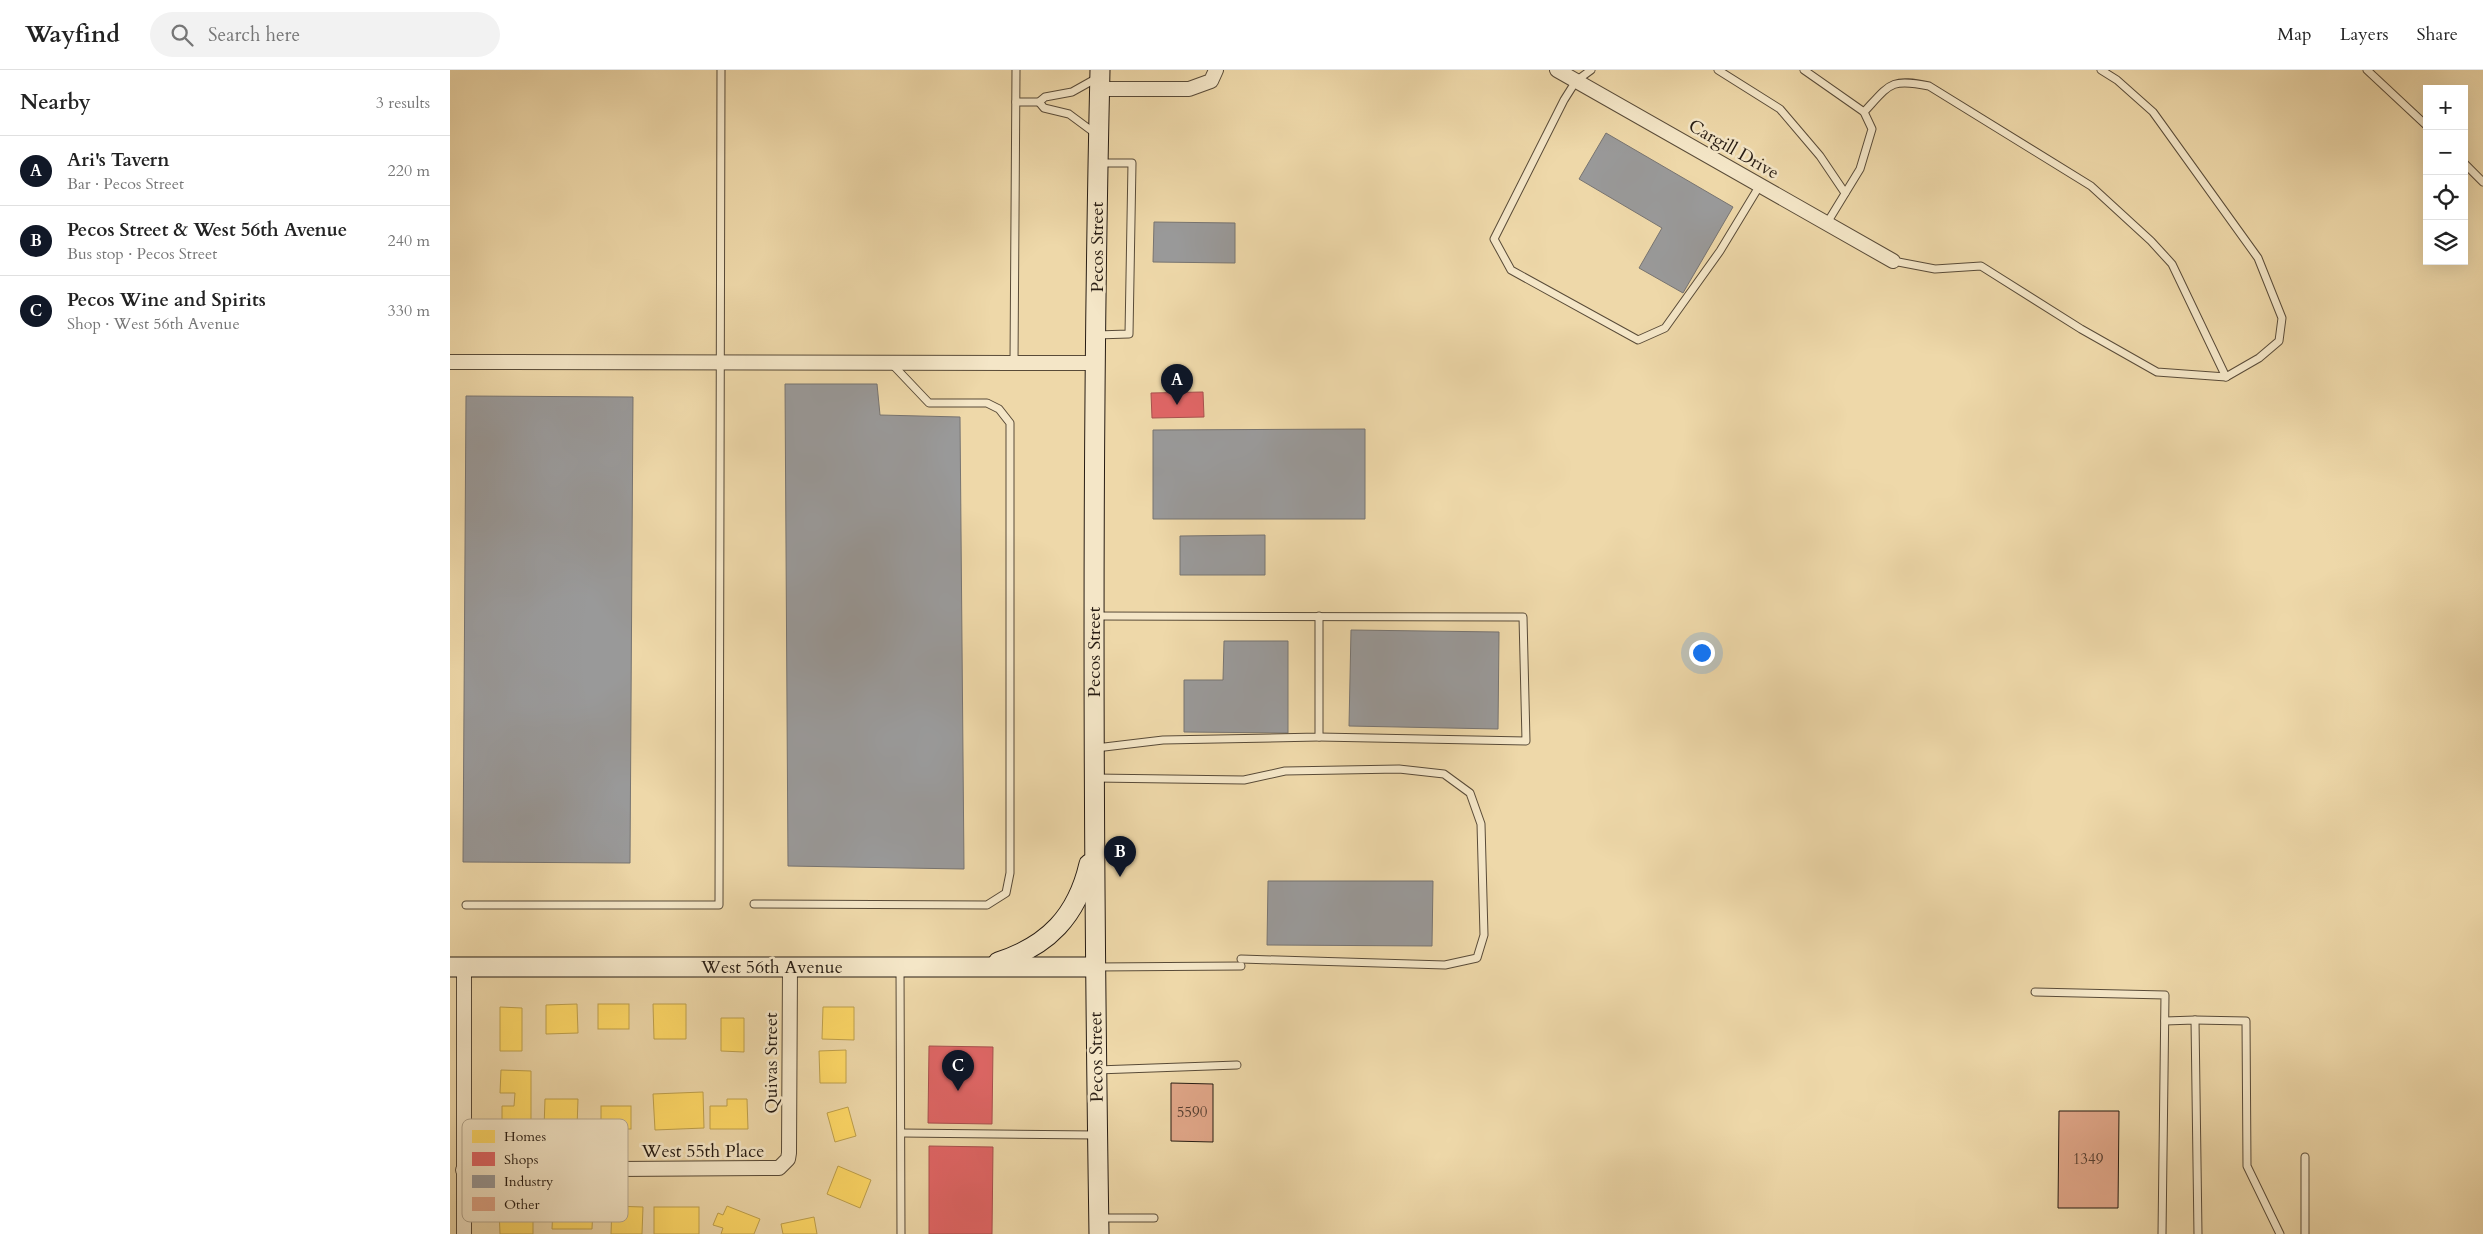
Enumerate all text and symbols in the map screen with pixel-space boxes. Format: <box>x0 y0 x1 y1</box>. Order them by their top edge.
search box <box>150 12 500 57</box>
text: Wayfind <box>25 18 120 51</box>
icon: search <box>168 21 196 49</box>
text: Search here <box>208 22 300 48</box>
text: Map <box>2277 22 2312 47</box>
text: Layers <box>2340 22 2389 47</box>
text: Share <box>2417 22 2458 47</box>
map controls <box>2423 85 2468 265</box>
button: + <box>2423 85 2468 130</box>
text: Nearby <box>20 88 91 117</box>
text: 3 results <box>376 92 430 114</box>
street label: Cargill Drive <box>1684 113 1784 185</box>
button: − <box>2423 130 2468 175</box>
text: Ari's Tavern <box>67 147 169 173</box>
text: A <box>30 160 42 182</box>
text: 220 m <box>388 160 430 182</box>
text: Bar · Pecos Street <box>67 173 184 195</box>
button: locate <box>2423 175 2468 220</box>
street label: Pecos Street <box>1085 201 1110 292</box>
text: Pecos Street & West 56th Avenue <box>67 217 347 243</box>
button: layers <box>2423 220 2468 265</box>
text: B <box>30 230 42 252</box>
text: 240 m <box>388 230 430 252</box>
text: Bus stop · Pecos Street <box>67 243 217 265</box>
text: Pecos Wine and Spirits <box>67 287 266 313</box>
text: C <box>30 300 42 322</box>
text: 330 m <box>388 300 430 322</box>
text: Shop · West 56th Avenue <box>67 313 240 335</box>
pin: A <box>1161 364 1193 405</box>
street label: Pecos Street <box>1082 606 1107 697</box>
your location <box>1689 640 1715 666</box>
pin: B <box>1104 836 1136 877</box>
street label: West 56th Avenue <box>700 955 843 980</box>
street label: Pecos Street <box>1083 1011 1110 1103</box>
street label: Quivas Street <box>759 1012 784 1114</box>
pin: C <box>942 1050 974 1091</box>
house number: 5590 <box>1177 1102 1208 1122</box>
legend <box>462 1119 628 1222</box>
text: Homes <box>504 1127 546 1146</box>
street label: West 55th Place <box>641 1139 764 1164</box>
house number: 1349 <box>2073 1149 2104 1169</box>
text: Shops <box>504 1150 539 1169</box>
text: Industry <box>504 1172 554 1191</box>
text: Other <box>504 1195 541 1214</box>

